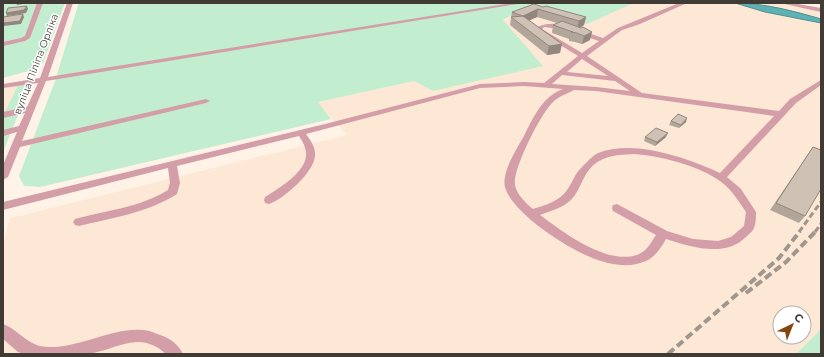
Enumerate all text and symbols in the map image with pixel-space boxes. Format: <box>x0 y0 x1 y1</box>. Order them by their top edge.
street label: вуліца Піліпа Орліка <box>11 12 61 116</box>
north arrow <box>772 305 812 345</box>
text: С <box>791 310 807 326</box>

